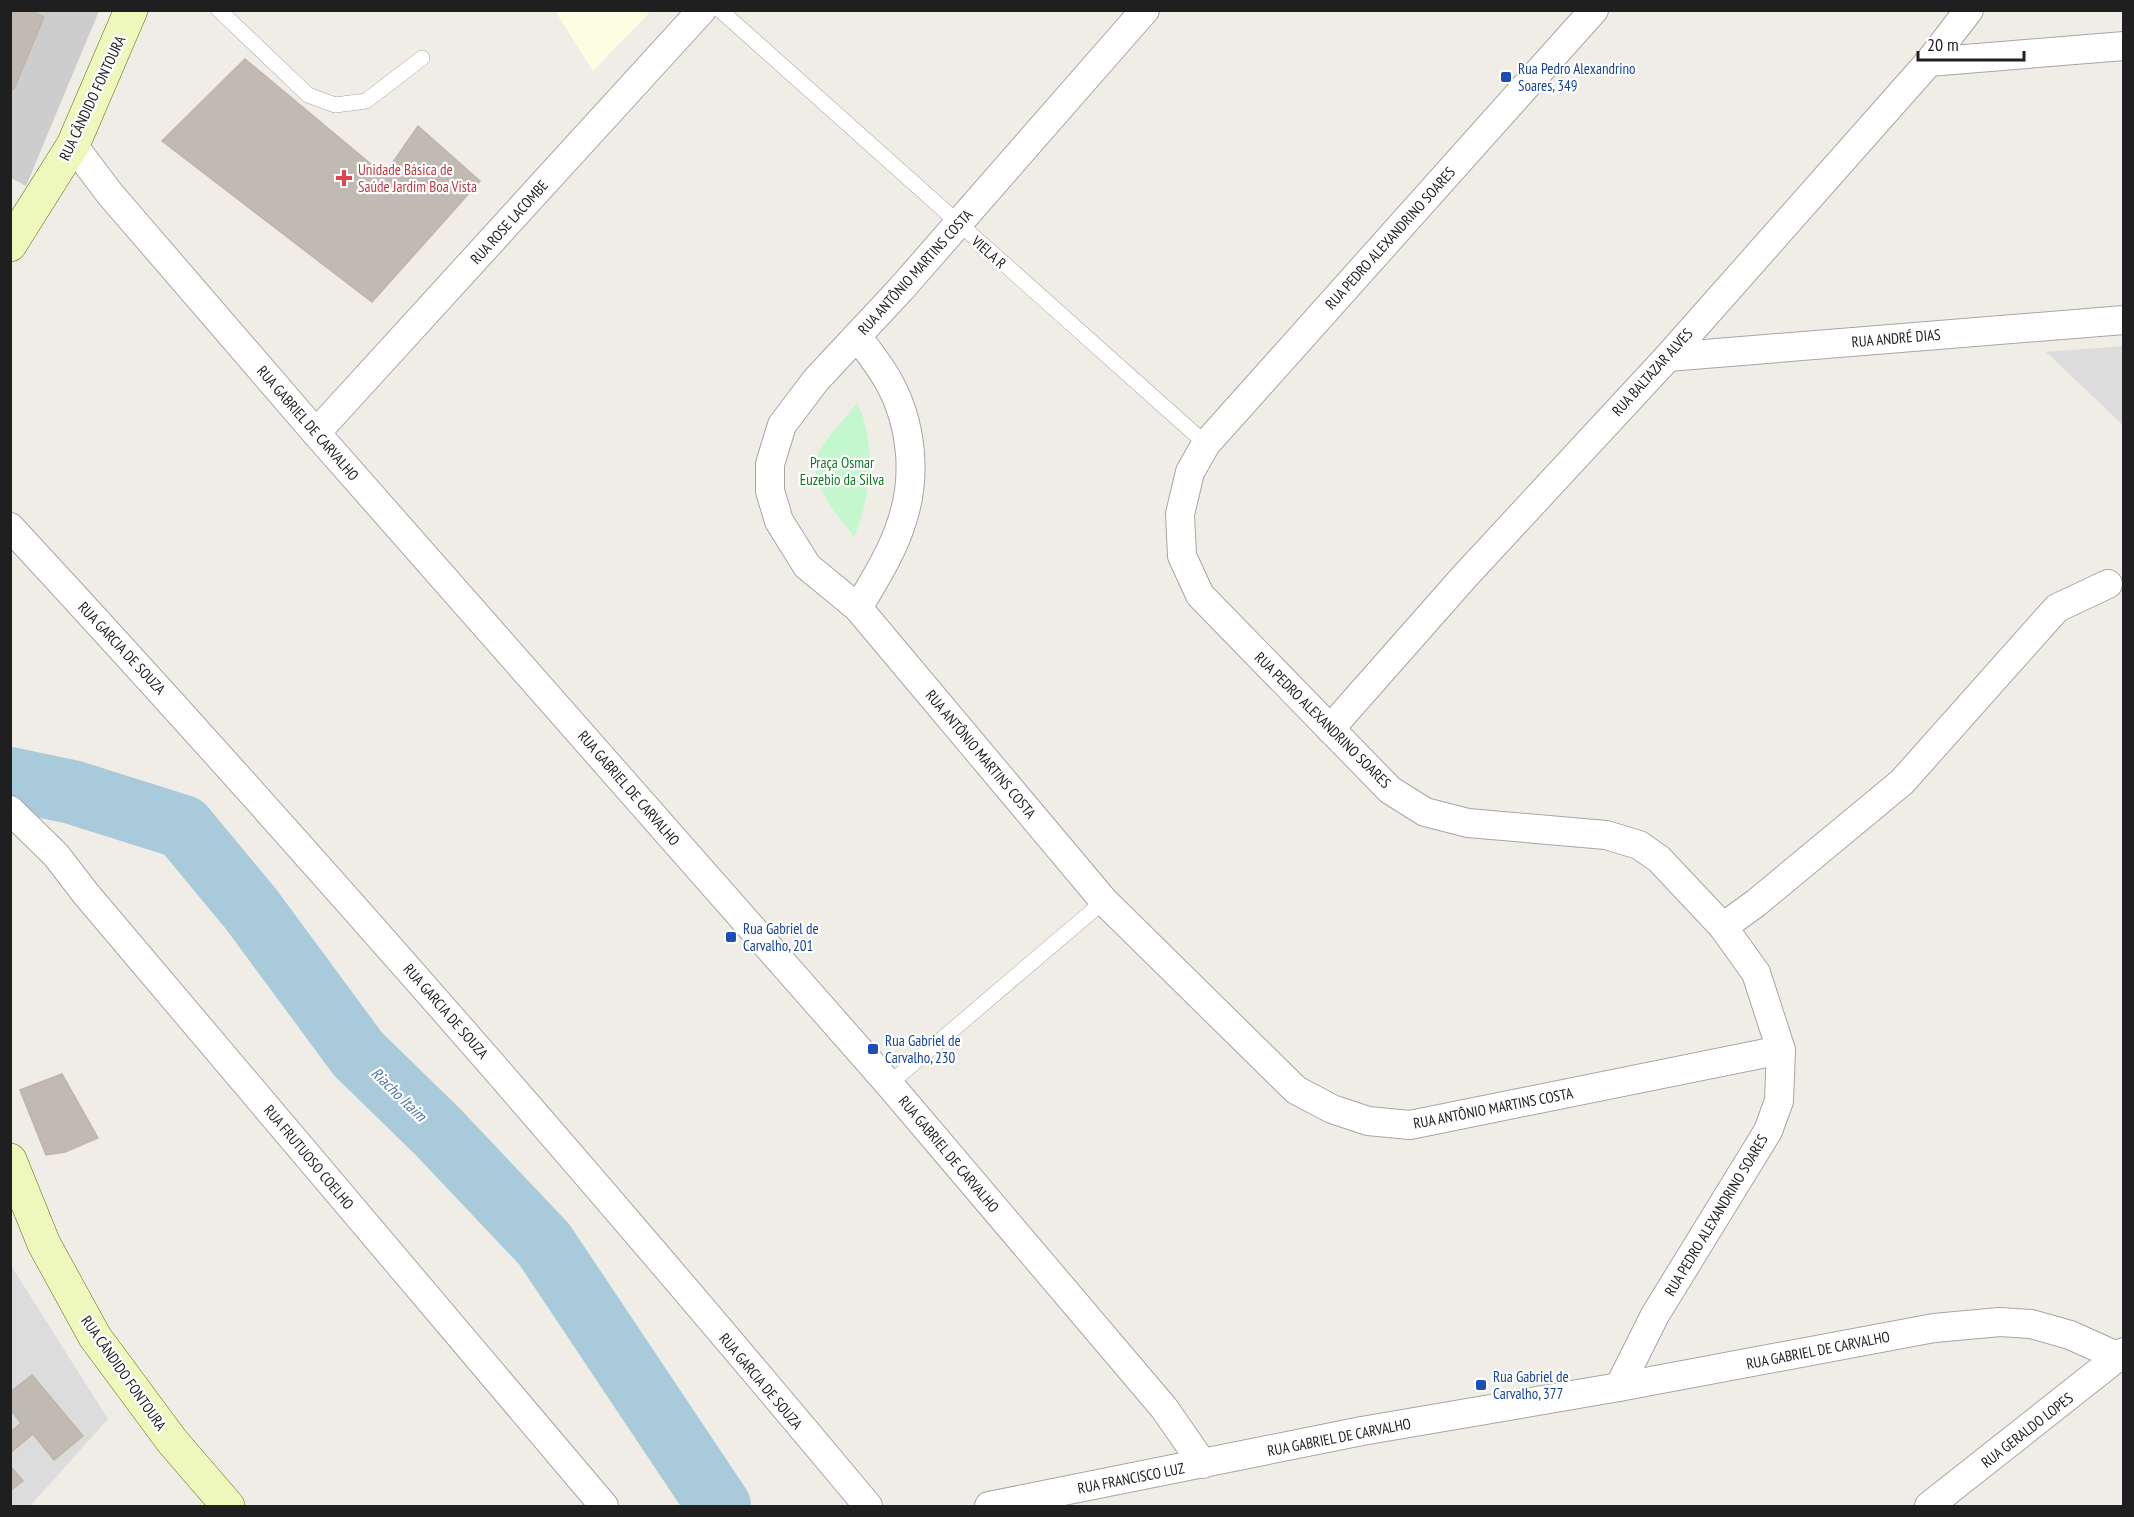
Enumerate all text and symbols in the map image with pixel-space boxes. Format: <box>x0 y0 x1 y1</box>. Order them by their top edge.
scale bar <box>1918 24 2024 62</box>
street label: RUA CÂNDIDO FONTOURA <box>55 32 130 164</box>
text: 20 m <box>1927 33 1959 56</box>
place label: Rua Pedro Alexandrino Soares, 349 <box>1518 59 1635 95</box>
marker: Rua Pedro Alexandrino Soares, 349 <box>1499 70 1513 84</box>
place label: Unidade Básica de Saúde Jardim Boa Vista <box>358 160 477 196</box>
street label: RUA PEDRO ALEXANDRINO SOARES <box>1321 163 1459 313</box>
marker: Unidade Básica de Saúde Jardim Boa Vista <box>335 169 353 187</box>
street label: RUA ROSE LACOMBE <box>466 176 552 268</box>
street label: RUA ANTÔNIO MARTINS COSTA <box>854 205 977 339</box>
street label: VIELA R <box>967 231 1010 272</box>
street label: RUA BALTAZAR ALVES <box>1608 324 1696 420</box>
street label: RUA ANDRÉ DIAS <box>1851 325 1941 351</box>
street label: RUA GABRIEL DE CARVALHO <box>253 362 363 484</box>
park label: Praça Osmar Euzebio da Silva <box>800 453 884 489</box>
street label: RUA GARCIA DE SOUZA <box>74 598 170 699</box>
street label: RUA PEDRO ALEXANDRINO SOARES <box>1251 648 1395 792</box>
street label: RUA ANTÔNIO MARTINS COSTA <box>922 686 1041 823</box>
street label: RUA GABRIEL DE CARVALHO <box>574 727 684 849</box>
place label: Rua Gabriel de Carvalho, 201 <box>743 919 819 955</box>
marker: Rua Gabriel de Carvalho, 201 <box>724 930 738 944</box>
street label: RUA GARCIA DE SOUZA <box>400 960 493 1063</box>
place label: Rua Gabriel de Carvalho, 230 <box>885 1031 961 1067</box>
marker: Rua Gabriel de Carvalho, 230 <box>866 1042 880 1056</box>
water label: Riacho Itaim <box>367 1063 432 1126</box>
street label: RUA ANTÔNIO MARTINS COSTA <box>1412 1083 1575 1133</box>
street label: RUA GABRIEL DE CARVALHO <box>895 1092 1003 1216</box>
street label: RUA FRUTUOSO COELHO <box>260 1101 358 1213</box>
street label: RUA PEDRO ALEXANDRINO SOARES <box>1660 1131 1772 1299</box>
street label: RUA CÂNDIDO FONTOURA <box>77 1312 171 1435</box>
street label: RUA GABRIEL DE CARVALHO <box>1745 1327 1891 1373</box>
street label: RUA GARCIA DE SOUZA <box>715 1329 807 1434</box>
place label: Rua Gabriel de Carvalho, 377 <box>1493 1367 1569 1403</box>
marker: Rua Gabriel de Carvalho, 377 <box>1474 1378 1488 1392</box>
street label: RUA GERALDO LOPES <box>1977 1388 2077 1472</box>
street label: RUA GABRIEL DE CARVALHO <box>1266 1414 1412 1460</box>
street label: RUA FRANCISCO LUZ <box>1076 1458 1186 1498</box>

